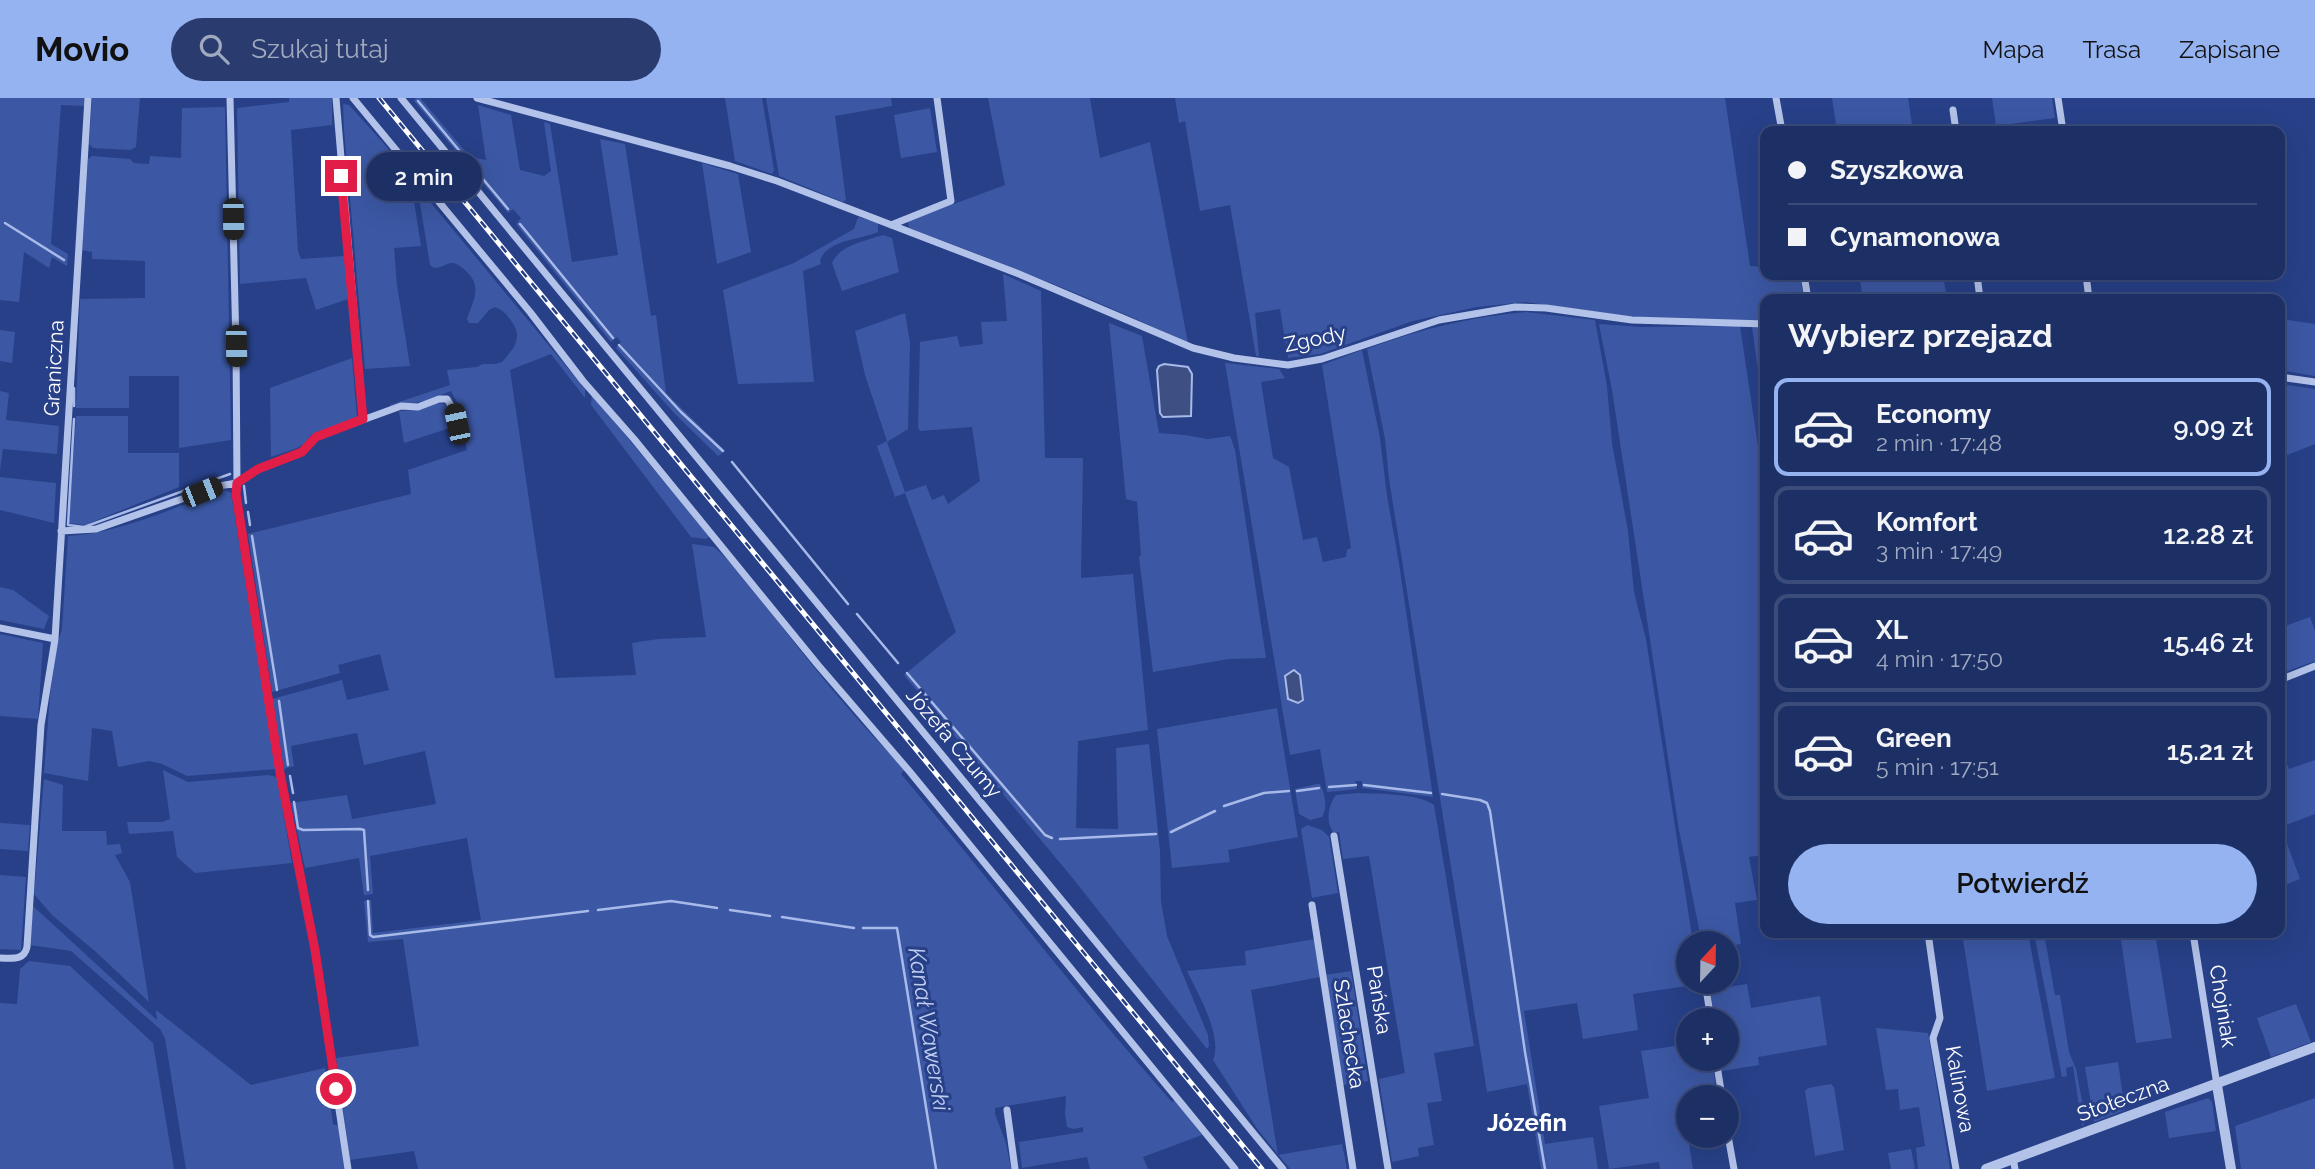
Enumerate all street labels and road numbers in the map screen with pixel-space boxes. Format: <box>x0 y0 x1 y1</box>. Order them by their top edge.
street label: Graniczna <box>39 319 69 417</box>
street label: Zgody <box>1282 320 1348 357</box>
street label: Józefa Czumy <box>901 683 1008 803</box>
street label: Chojniak <box>2205 963 2242 1049</box>
street label: Pańska <box>1362 964 1397 1036</box>
street label: Szlachecka <box>1329 977 1370 1090</box>
street label: Kalinowa <box>1941 1043 1980 1134</box>
street label: Stołeczna <box>2073 1070 2172 1127</box>

